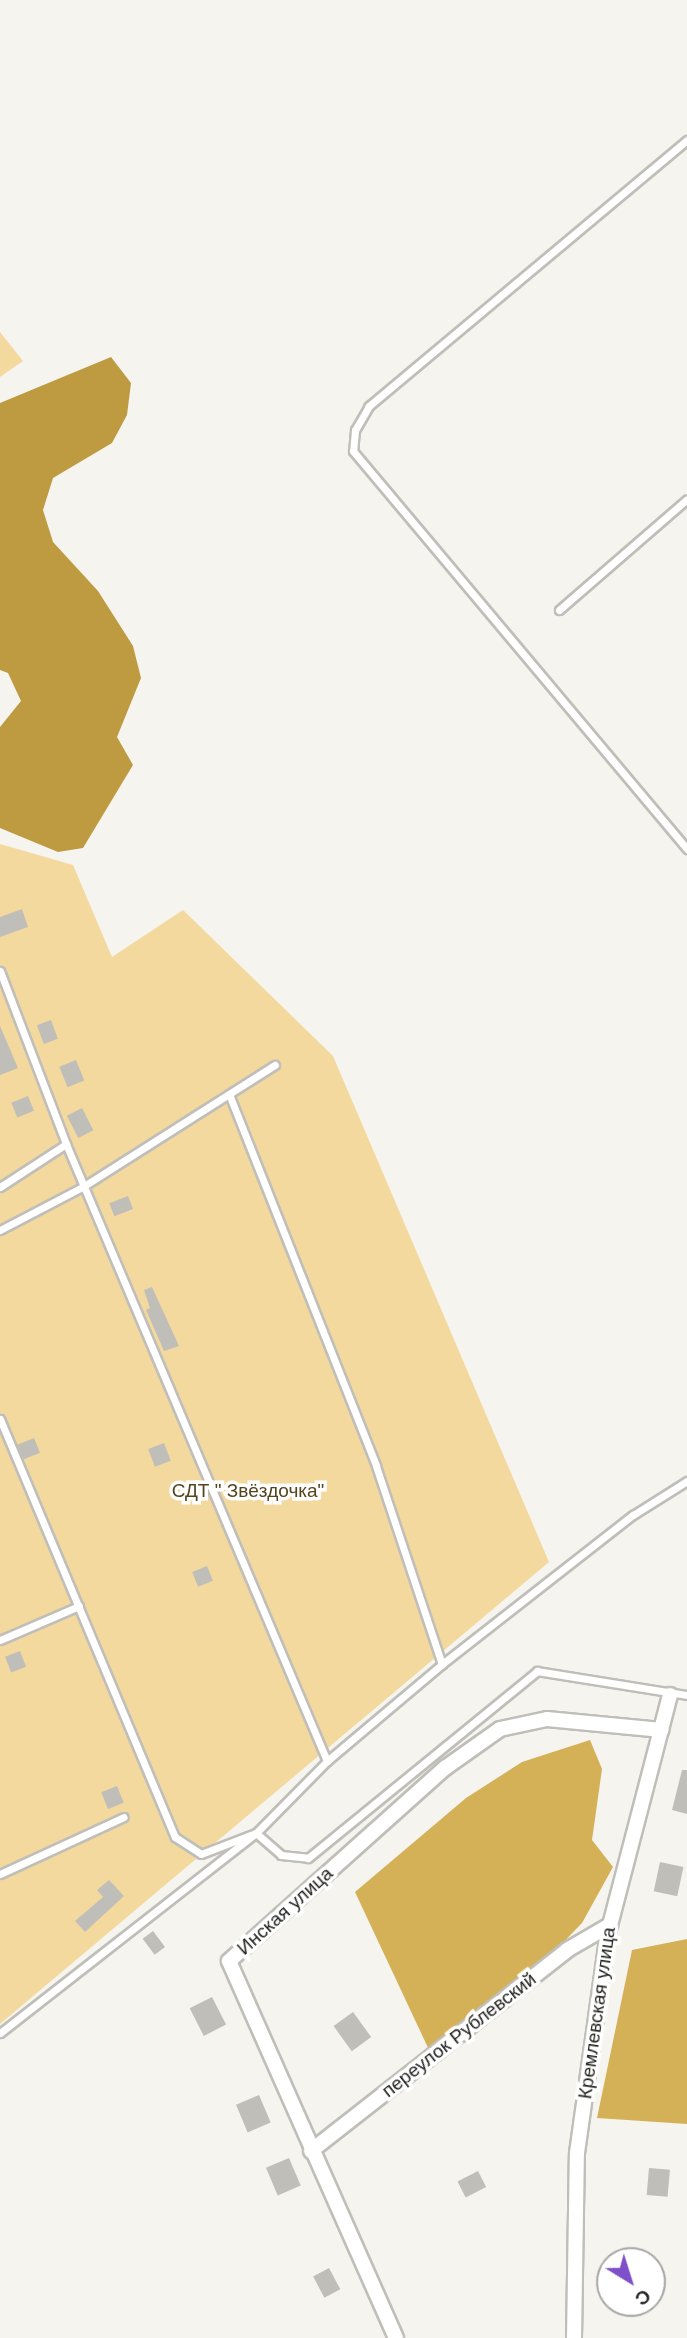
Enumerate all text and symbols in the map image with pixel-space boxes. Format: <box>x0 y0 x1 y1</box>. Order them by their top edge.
park label: СДТ " Звёздочка" <box>172 1480 324 1502</box>
street label: Инская улица <box>233 1862 337 1960</box>
street label: Кремлевская улица <box>574 1926 620 2100</box>
street label: переулок Рублевский <box>377 1968 541 2102</box>
north arrow <box>596 2247 666 2317</box>
text: С <box>631 2285 655 2310</box>

